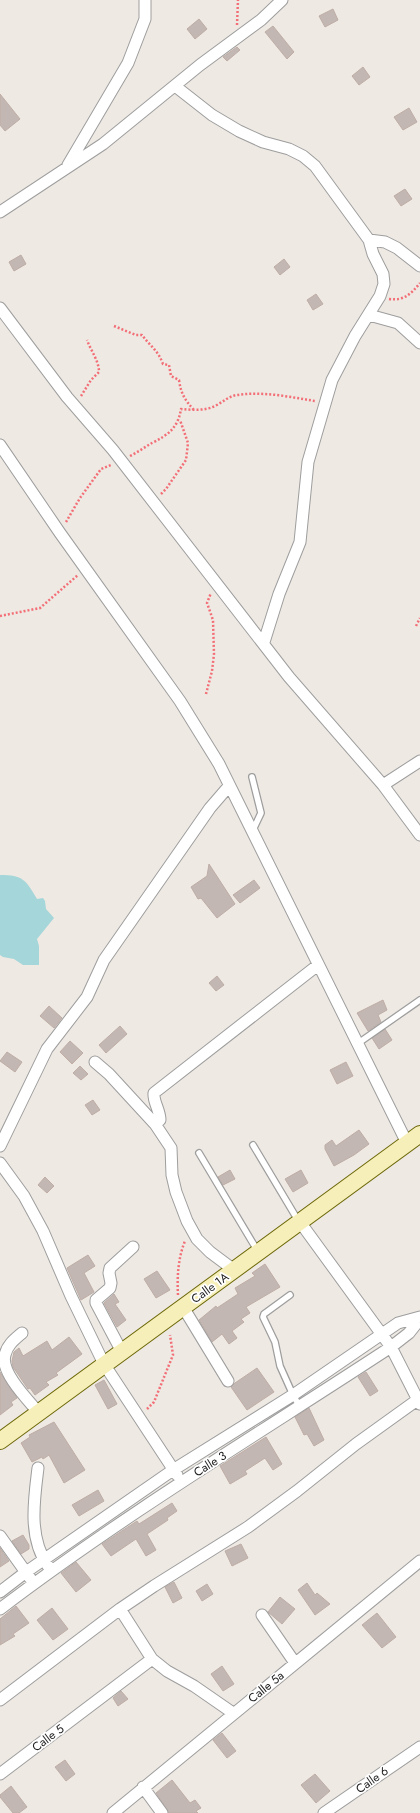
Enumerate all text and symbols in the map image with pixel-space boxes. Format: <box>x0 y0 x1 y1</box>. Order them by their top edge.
street label: Calle 1A <box>187 1268 233 1308</box>
street label: Calle 3 <box>190 1447 230 1481</box>
street label: Calle 5a <box>244 1667 288 1707</box>
street label: Calle 5 <box>28 1720 68 1756</box>
street label: Calle 6 <box>352 1762 392 1798</box>

